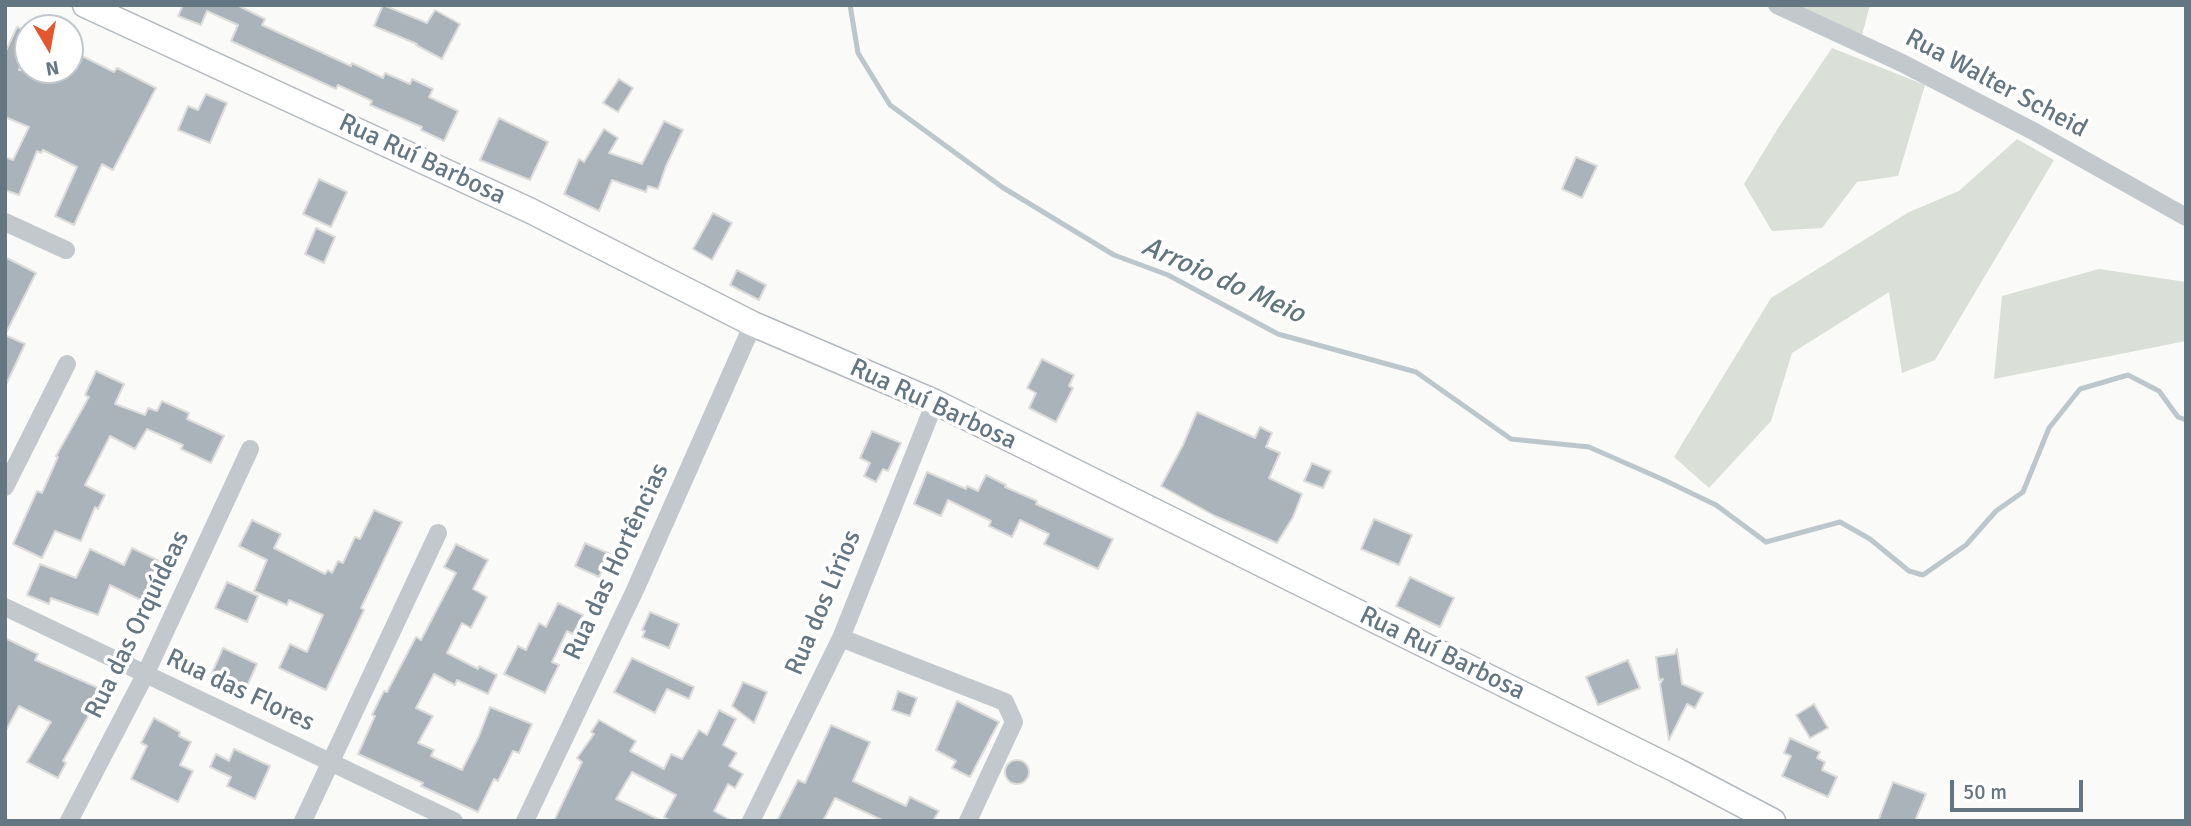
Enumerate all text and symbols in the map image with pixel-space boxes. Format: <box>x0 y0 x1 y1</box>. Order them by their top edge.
north arrow <box>14 14 84 84</box>
street label: Rua Walter Scheid <box>1900 23 2092 145</box>
text: N <box>44 55 61 81</box>
street label: Rua Ruí Barbosa <box>334 108 510 212</box>
water label: Arroio do Meio <box>1137 230 1309 332</box>
street label: Rua Ruí Barbosa <box>845 353 1021 457</box>
street label: Rua das Hortências <box>558 459 676 665</box>
street label: Rua das Orquídeas <box>79 526 197 724</box>
street label: Rua dos Lírios <box>779 526 869 680</box>
street label: Rua Ruí Barbosa <box>1354 600 1530 708</box>
street label: Rua das Flores <box>161 643 319 739</box>
scale bar <box>1953 766 2086 810</box>
text: 50 m <box>1963 779 2007 805</box>

